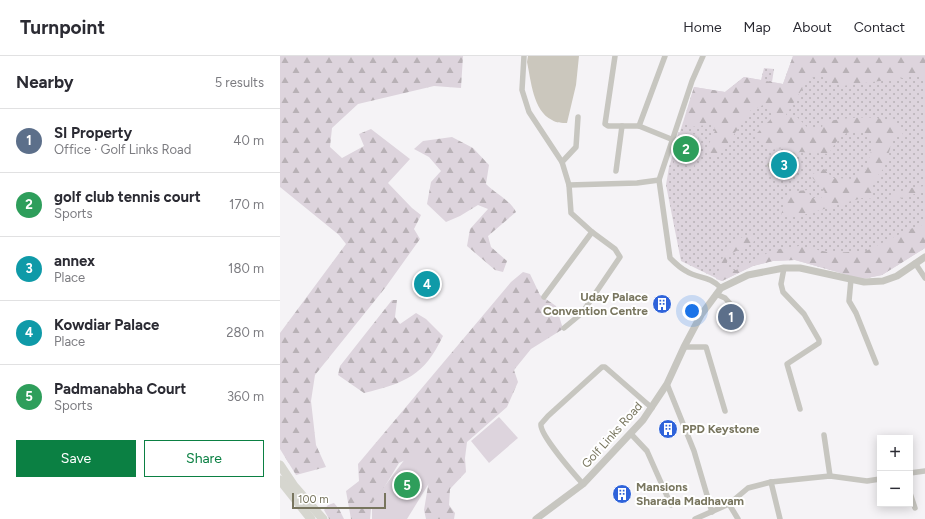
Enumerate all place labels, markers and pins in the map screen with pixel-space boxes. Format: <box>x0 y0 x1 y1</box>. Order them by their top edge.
pin: 2 <box>673 134 699 164</box>
pin: 3 <box>771 150 797 180</box>
pin: 4 <box>414 269 440 299</box>
place label: Uday Palace Convention Centre <box>543 290 648 318</box>
building icon: Uday Palace Convention Centre <box>651 293 673 315</box>
pin: 1 <box>718 302 744 332</box>
building icon: PPD Keystone <box>657 418 679 440</box>
place label: PPD Keystone <box>682 422 760 436</box>
pin: 5 <box>394 470 420 500</box>
place label: Mansions Sharada Madhavam <box>636 480 744 508</box>
building icon: Mansions Sharada Madhavam <box>611 483 633 505</box>

